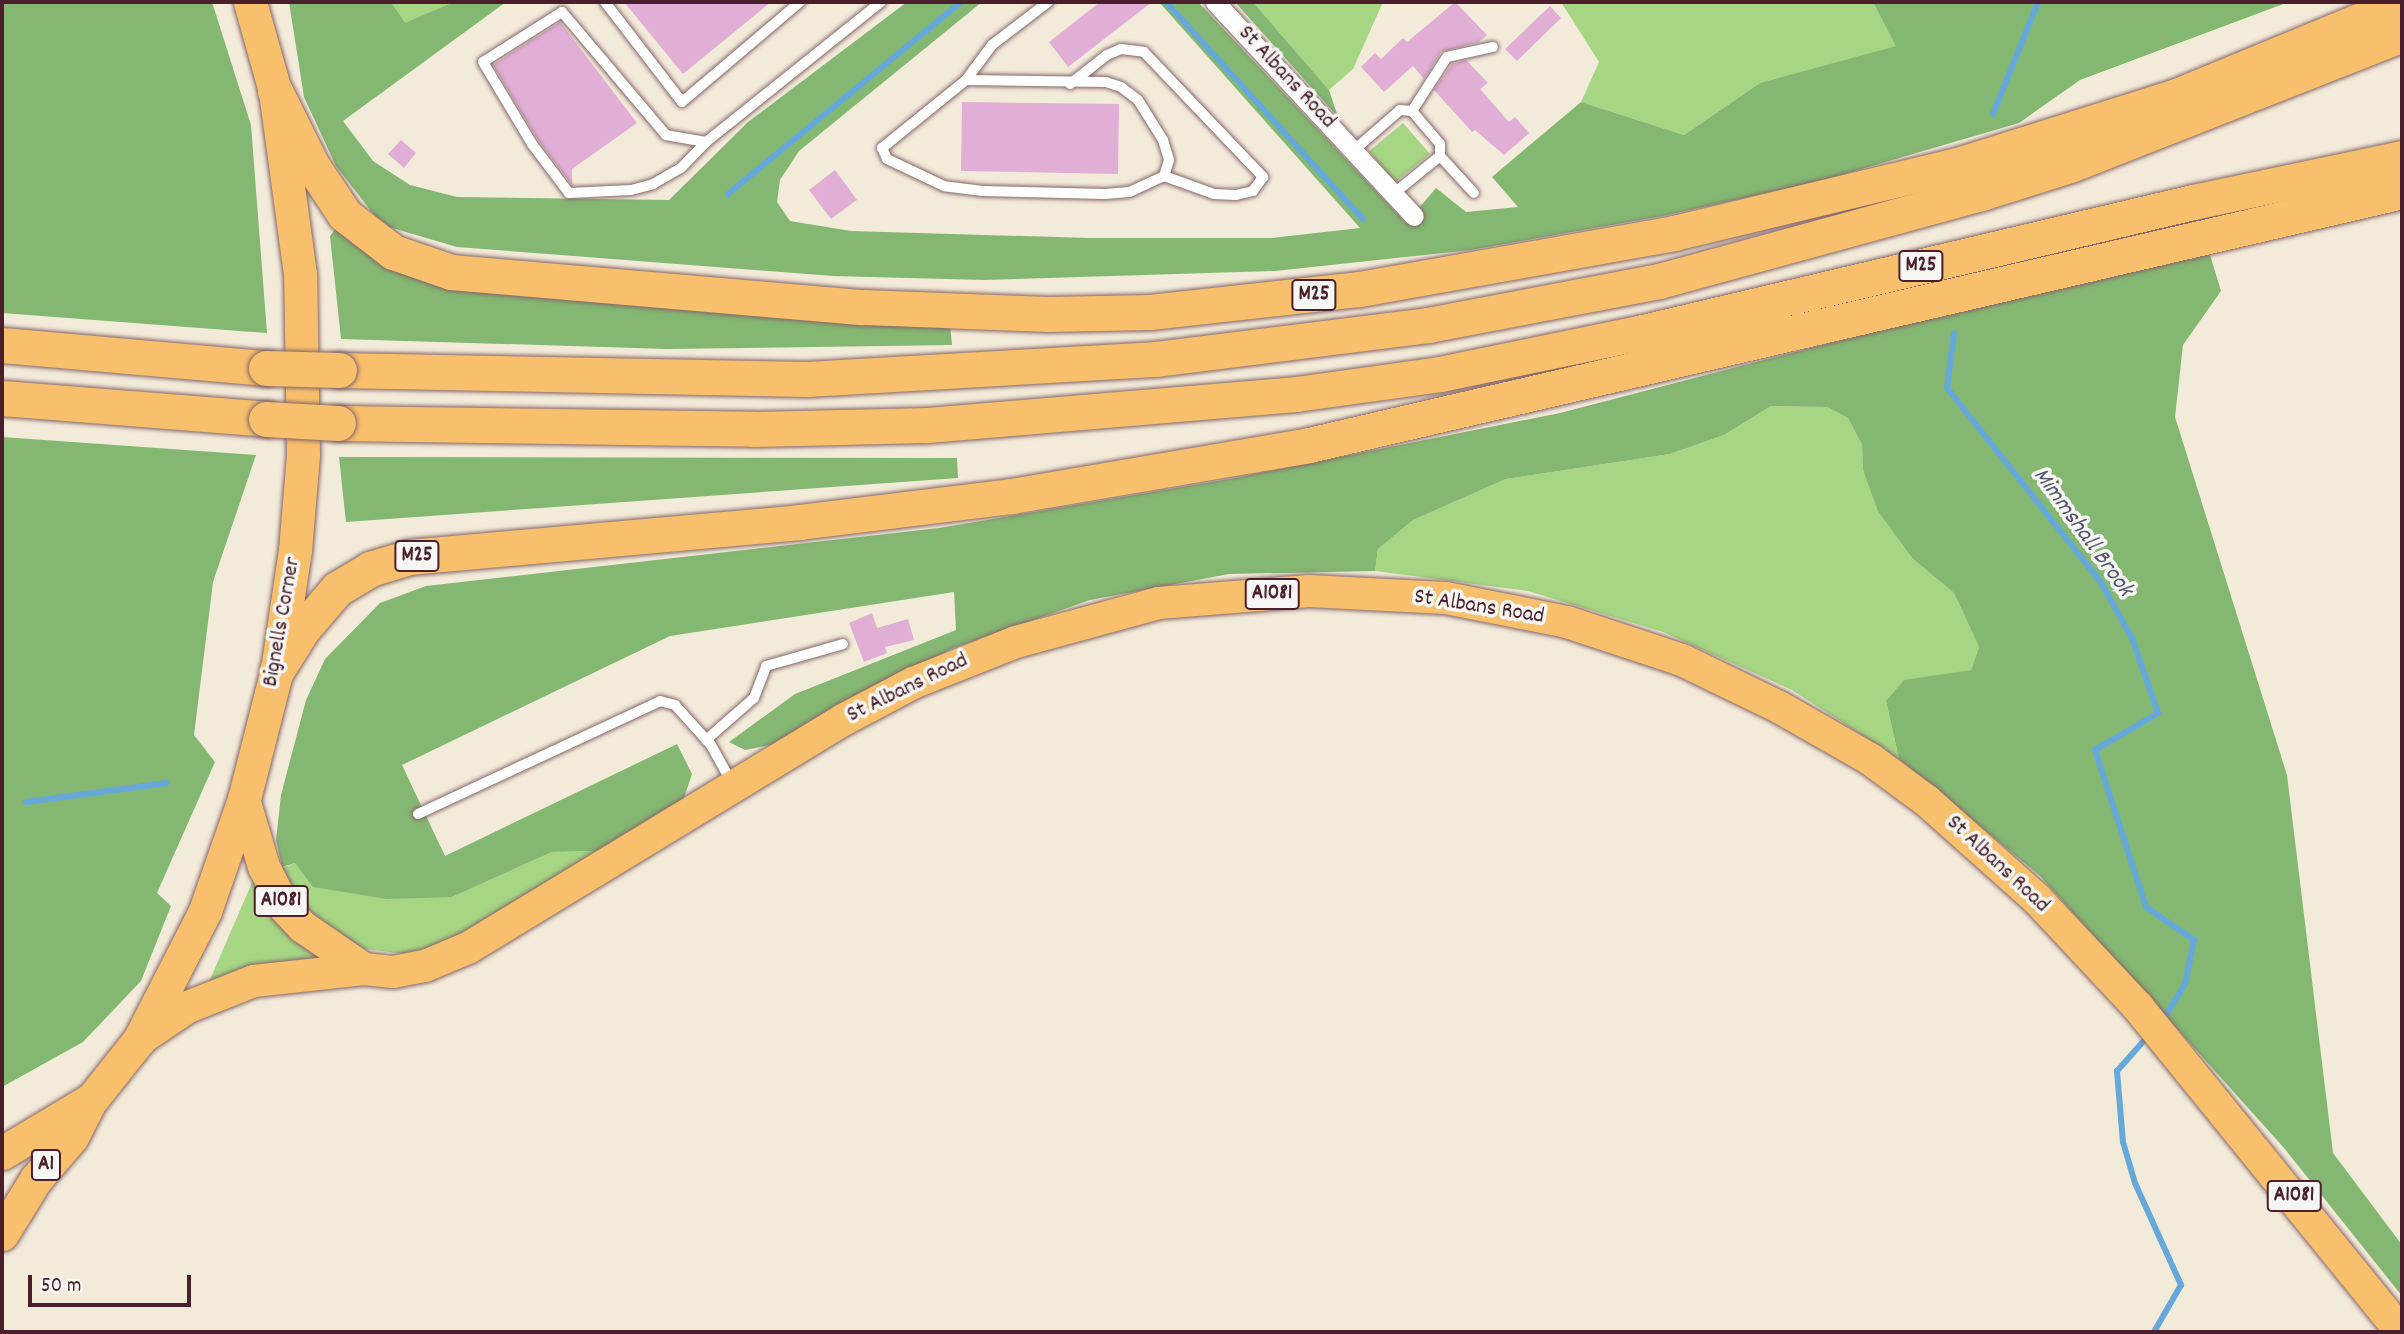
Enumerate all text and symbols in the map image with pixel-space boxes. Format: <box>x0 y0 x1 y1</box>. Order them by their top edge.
street label: St Albans Road <box>1231 21 1341 135</box>
road number: M25 <box>1898 248 1944 284</box>
road number: M25 <box>1291 278 1337 312</box>
water label: Mimmshall Brook <box>2026 463 2138 603</box>
road number: M25 <box>394 538 440 574</box>
street label: Bignells Corner <box>258 555 308 689</box>
road number: A1081 <box>1244 576 1300 612</box>
street label: St Albans Road <box>1412 584 1546 632</box>
street label: St Albans Road <box>843 648 973 730</box>
street label: St Albans Road <box>1940 810 2054 920</box>
road number: A1081 <box>253 884 309 918</box>
road number: A1 <box>30 1148 62 1182</box>
road number: A1081 <box>2266 1178 2322 1214</box>
scale bar <box>32 1260 194 1304</box>
text: 50 m <box>41 1272 81 1302</box>

